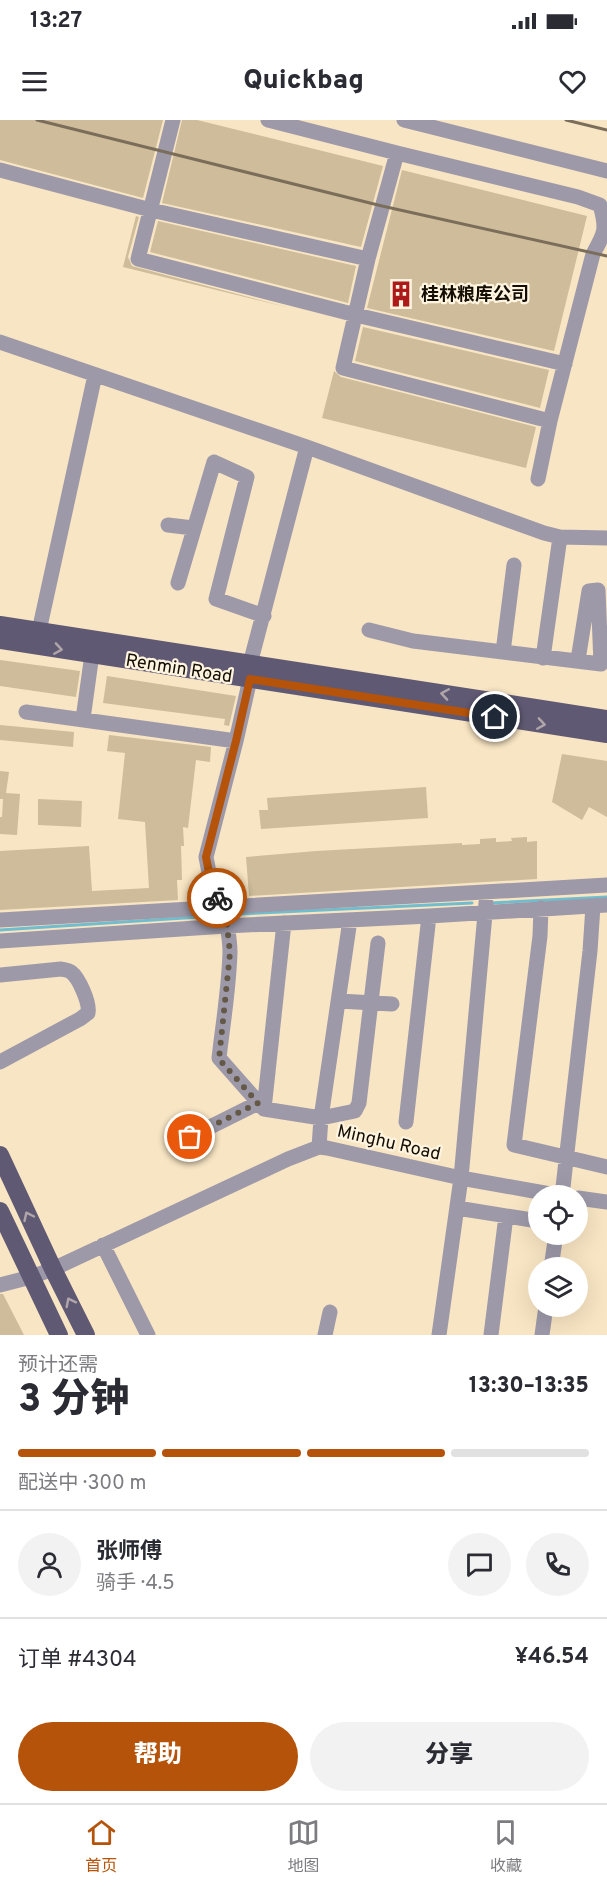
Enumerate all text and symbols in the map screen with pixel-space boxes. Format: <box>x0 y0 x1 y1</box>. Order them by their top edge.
text: 13:27 <box>30 8 82 35</box>
text: Quickbag <box>243 64 364 98</box>
icon: menu <box>18 65 51 98</box>
icon: heart <box>556 65 589 98</box>
building icon: 桂林粮库公司 <box>386 279 416 309</box>
place label: 桂林粮库公司 <box>421 284 529 307</box>
one-way arrow <box>52 642 62 655</box>
street label: Renmin Road <box>124 650 234 689</box>
one-way arrow <box>441 688 451 701</box>
pin <box>469 691 520 742</box>
icon: home <box>478 700 511 733</box>
one-way arrow <box>536 717 546 729</box>
courier <box>187 868 247 928</box>
icon: bike <box>201 882 234 915</box>
pin <box>164 1111 215 1162</box>
icon: bag <box>173 1120 206 1153</box>
street label: Minghu Road <box>335 1120 443 1167</box>
map controls <box>528 1185 588 1317</box>
button: locate <box>528 1185 588 1245</box>
one-way arrow <box>24 1212 36 1223</box>
button: layers <box>528 1257 588 1317</box>
one-way arrow <box>65 1297 77 1308</box>
text: 预计还需 <box>18 1353 98 1379</box>
text: 13:30–13:35 <box>469 1373 589 1400</box>
text: 3 分钟 <box>18 1377 129 1426</box>
text: 配送中 · 300 m <box>18 1471 146 1497</box>
button: person <box>18 1533 81 1596</box>
button: chat <box>448 1533 511 1596</box>
button: phone <box>526 1533 589 1596</box>
text: 张师傅 <box>96 1539 162 1566</box>
text: 骑手 · 4.5 <box>96 1571 175 1597</box>
text: ¥46.54 <box>515 1644 589 1671</box>
text: 订单 #4304 <box>18 1647 137 1674</box>
button: 帮助 <box>18 1722 298 1791</box>
button: 分享 <box>310 1722 589 1791</box>
tab: 首页 <box>85 1816 118 1877</box>
tab: 地图 <box>287 1816 320 1877</box>
tab: 收藏 <box>489 1816 522 1877</box>

